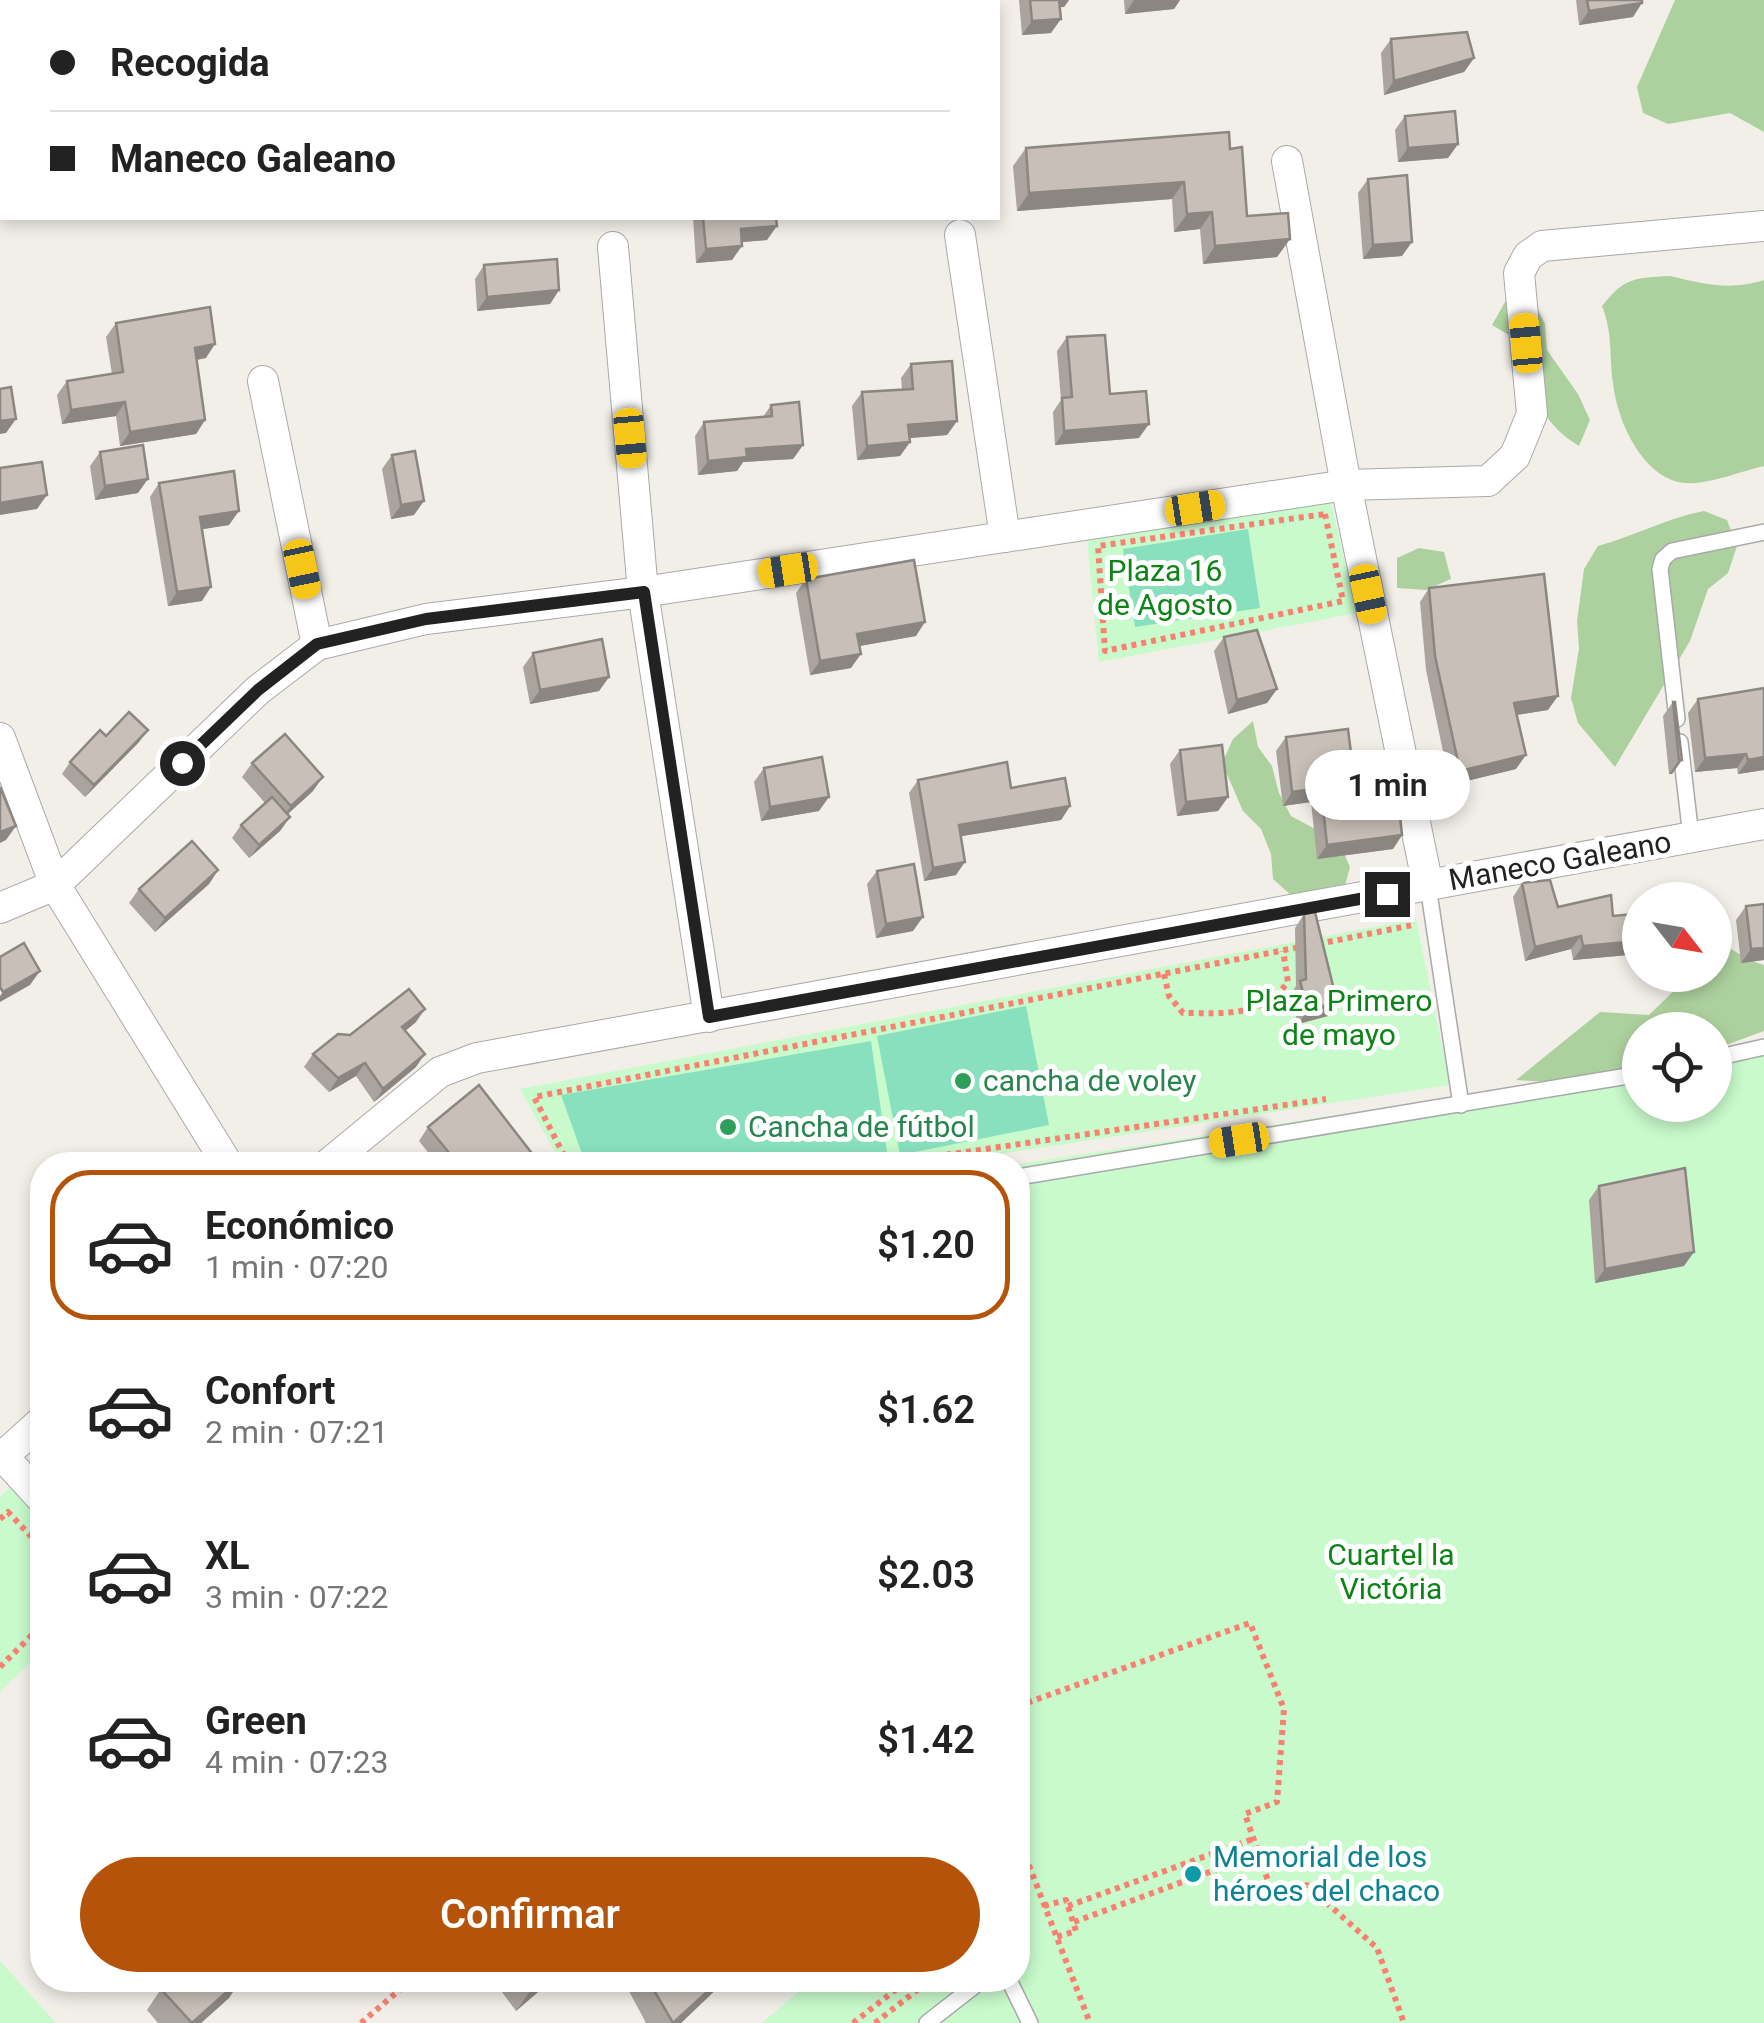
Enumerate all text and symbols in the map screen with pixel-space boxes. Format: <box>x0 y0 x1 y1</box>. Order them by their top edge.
text: Recogida <box>110 41 270 85</box>
text: Maneco Galeano <box>110 137 396 181</box>
car <box>1508 312 1544 374</box>
car <box>612 407 648 469</box>
car <box>1163 488 1227 528</box>
car <box>281 537 323 601</box>
car <box>756 550 820 590</box>
park label: Plaza 16 de Agosto <box>1097 553 1233 622</box>
car <box>1347 562 1389 626</box>
route start <box>160 741 205 786</box>
callout: 1 min <box>1304 749 1470 819</box>
text: 1 min <box>1347 766 1428 804</box>
street label: Maneco Galeano <box>1446 824 1674 897</box>
route end <box>1365 872 1410 917</box>
north arrow <box>1622 882 1732 992</box>
map controls <box>1622 882 1732 1122</box>
park label: Plaza Primero de mayo <box>1246 983 1432 1052</box>
button: locate <box>1622 1012 1732 1122</box>
place label: cancha de voley <box>983 1063 1196 1098</box>
marker: cancha de voley <box>952 1070 974 1092</box>
place label: Cancha de fútbol <box>748 1109 975 1144</box>
marker: Cancha de fútbol <box>717 1116 739 1138</box>
car <box>1207 1120 1271 1160</box>
icon: car <box>85 1200 175 1290</box>
text: Económico <box>205 1204 394 1248</box>
text: $1.20 <box>877 1223 975 1267</box>
text: 1 min · 07:20 <box>205 1248 388 1286</box>
icon: car <box>85 1365 175 1455</box>
text: Confort <box>205 1369 335 1413</box>
text: $1.62 <box>877 1388 975 1432</box>
text: 2 min · 07:21 <box>205 1413 388 1451</box>
icon: car <box>85 1530 175 1620</box>
text: XL <box>205 1534 250 1578</box>
park label: Cuartel la Victória <box>1327 1537 1455 1606</box>
text: $2.03 <box>877 1553 975 1597</box>
text: 3 min · 07:22 <box>205 1578 388 1616</box>
icon: car <box>85 1695 175 1785</box>
text: Green <box>205 1699 307 1743</box>
text: $1.42 <box>877 1718 975 1762</box>
text: 4 min · 07:23 <box>205 1743 388 1781</box>
place label: Memorial de los héroes del chaco <box>1213 1839 1440 1908</box>
button: Confirmar <box>80 1857 980 1972</box>
marker: Memorial de los héroes del chaco <box>1182 1863 1204 1885</box>

